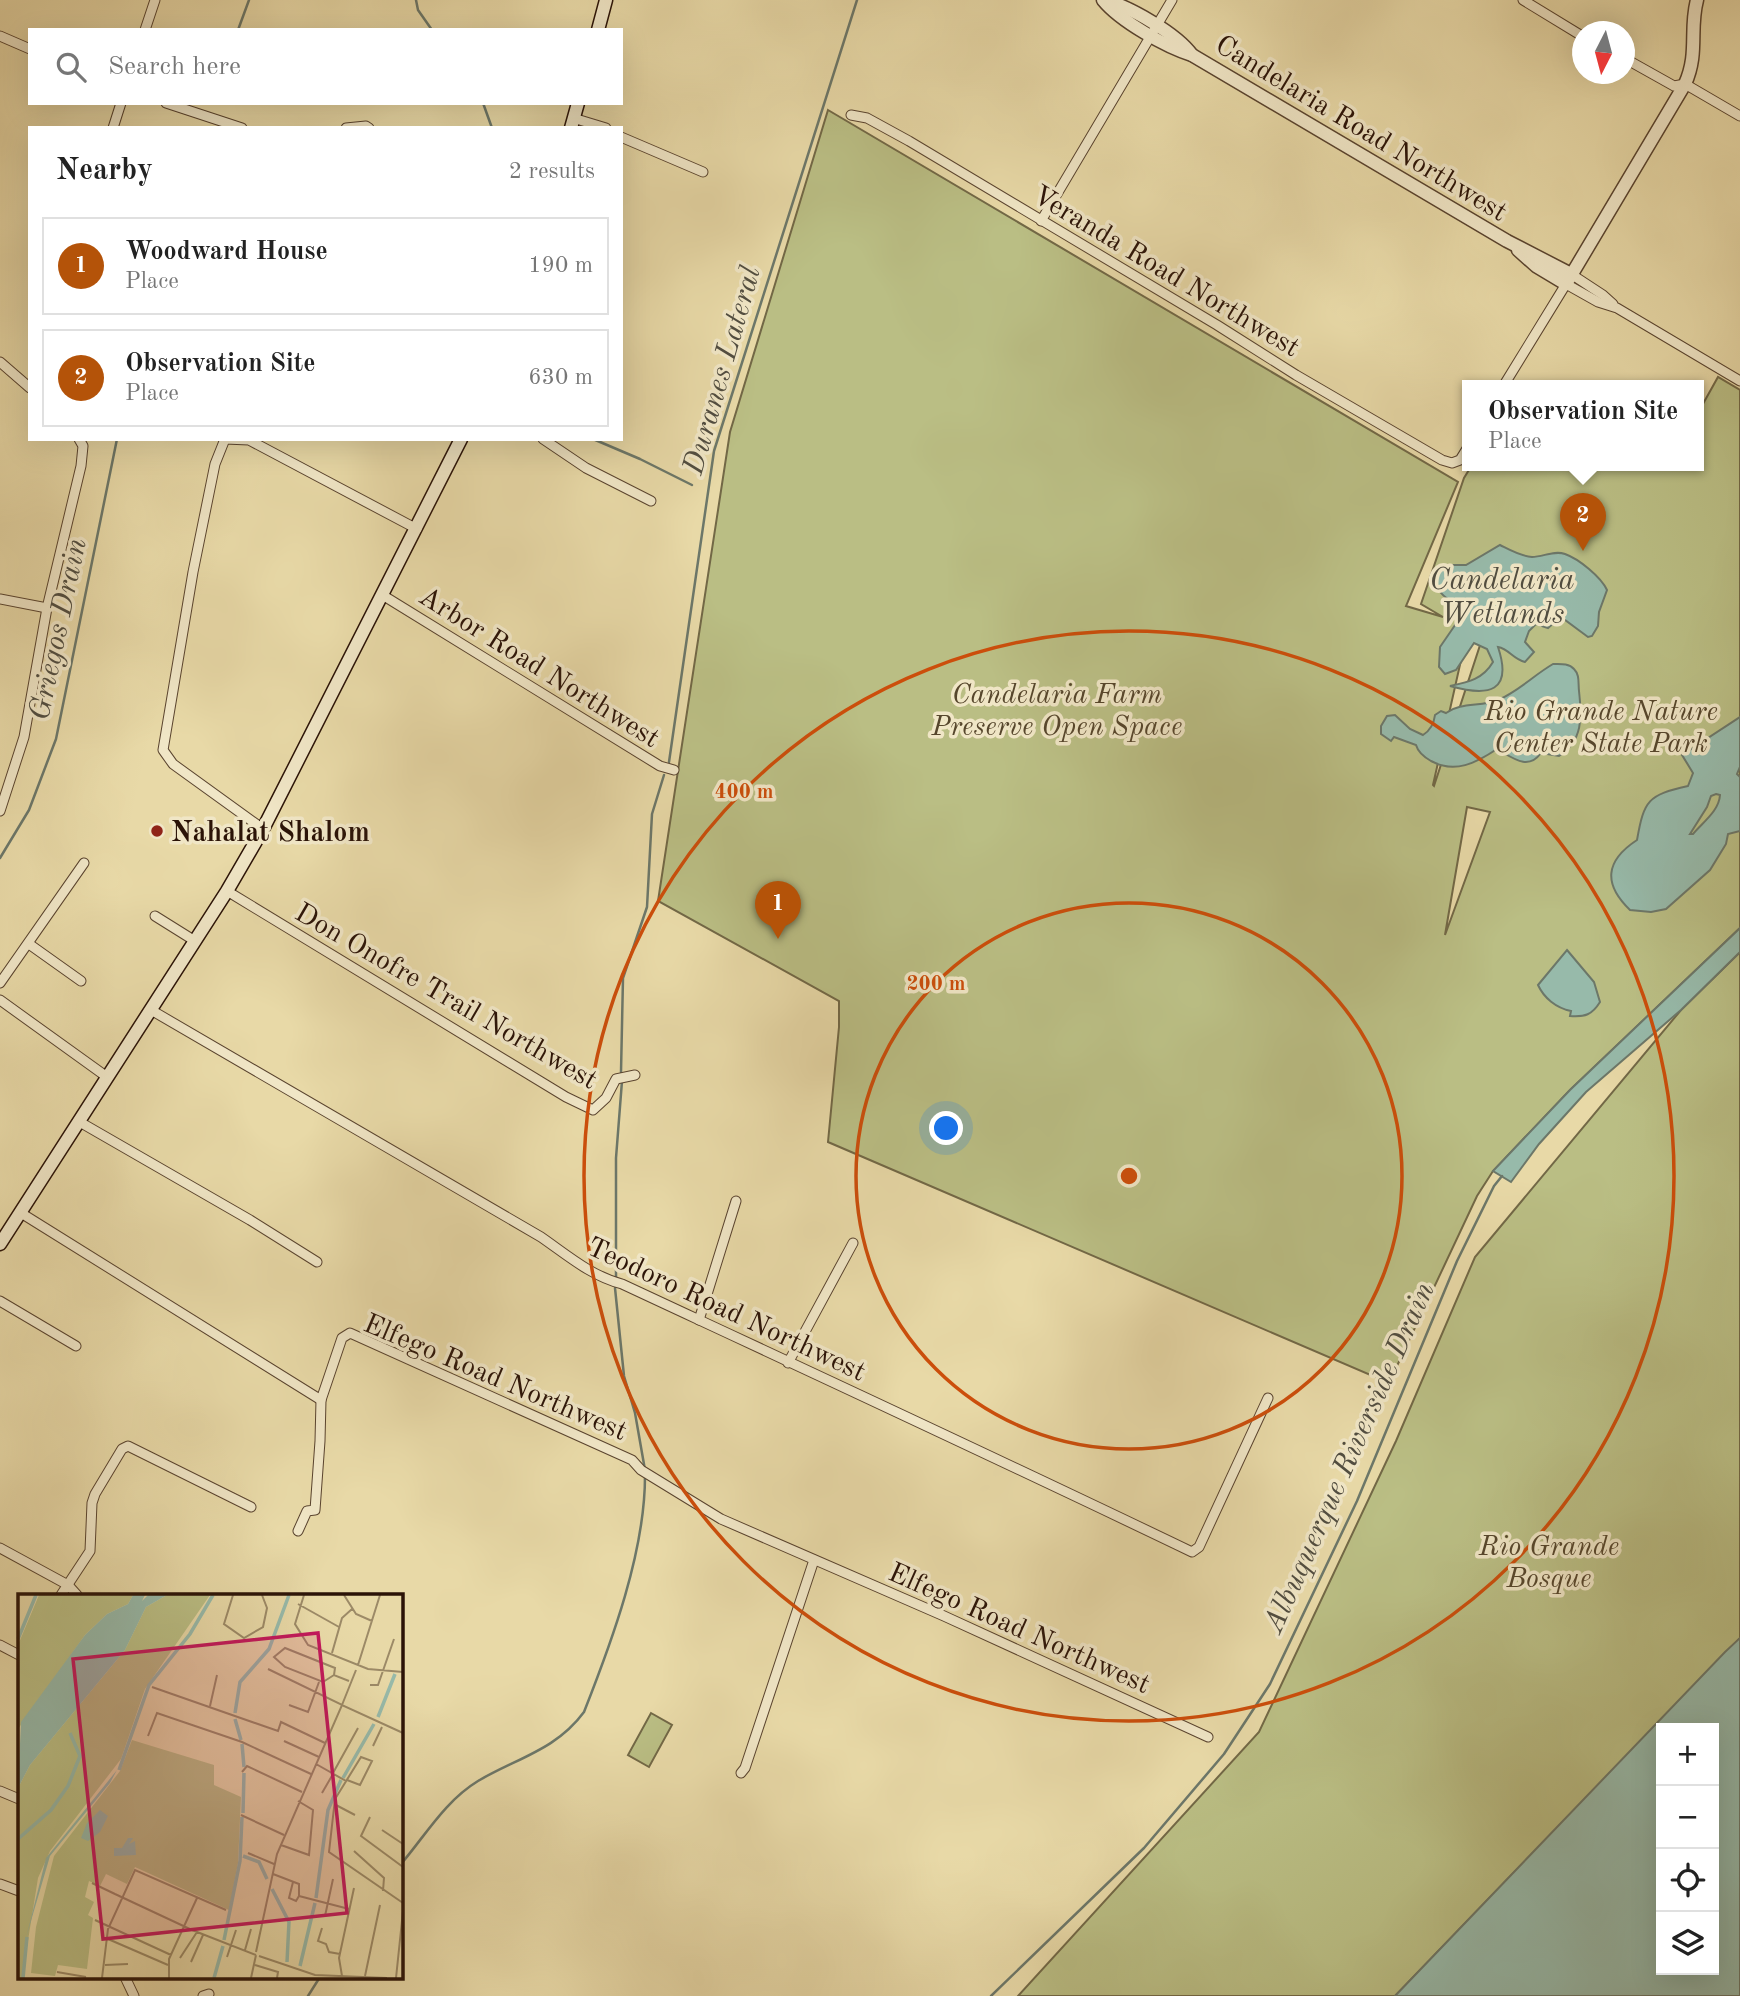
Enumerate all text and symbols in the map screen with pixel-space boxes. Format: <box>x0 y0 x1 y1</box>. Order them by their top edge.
north arrow <box>1572 21 1635 84</box>
search box <box>28 28 623 105</box>
street label: Candelaria Road Northwest <box>1210 31 1511 228</box>
icon: search <box>52 48 90 86</box>
text: Search here <box>108 54 241 80</box>
text: Nearby <box>56 156 153 186</box>
text: 2 results <box>509 160 595 183</box>
street label: Veranda Road Northwest <box>1027 182 1304 363</box>
text: Woodward House <box>125 239 328 265</box>
text: 1 <box>74 254 88 277</box>
text: 190 m <box>528 254 593 277</box>
water label: Duranes Lateral <box>679 263 767 479</box>
text: Place <box>125 270 179 293</box>
text: Observation Site <box>125 351 315 377</box>
text: 2 <box>74 366 88 389</box>
text: 630 m <box>528 366 593 389</box>
popup <box>1462 380 1704 471</box>
text: Place <box>125 382 179 405</box>
text: Observation Site <box>1488 399 1678 425</box>
text: Place <box>1488 430 1542 453</box>
pin: 2 <box>1560 493 1606 551</box>
water label: Griegos Drain <box>25 536 93 723</box>
water label: Candelaria Wetlands <box>1429 566 1575 630</box>
street label: Arbor Road Northwest <box>413 583 664 754</box>
park label: Candelaria Farm Preserve Open Space <box>931 682 1182 742</box>
park label: Rio Grande Nature Center State Park <box>1483 699 1718 759</box>
text: 400 m <box>714 782 774 803</box>
place label: Nahalat Shalom <box>171 820 370 848</box>
marker: Nahalat Shalom <box>149 823 165 839</box>
pin: 1 <box>755 881 801 939</box>
street label: Don Onofre Trail Northwest <box>289 899 602 1096</box>
text: 200 m <box>906 974 966 995</box>
your location <box>929 1111 963 1145</box>
centre of rings <box>1117 1164 1141 1188</box>
street label: Teodoro Road Northwest <box>582 1234 869 1388</box>
water label: Albuquerque Riverside Drain <box>1258 1278 1441 1639</box>
street label: Elfego Road Northwest <box>359 1311 631 1447</box>
park label: Rio Grande Bosque <box>1478 1534 1619 1594</box>
street label: Elfego Road Northwest <box>884 1559 1154 1700</box>
inset map <box>18 1594 402 1979</box>
map controls <box>1656 1723 1719 1975</box>
button: + <box>1656 1723 1719 1786</box>
button: − <box>1656 1786 1719 1849</box>
button: locate <box>1656 1849 1719 1912</box>
button: layers <box>1656 1912 1719 1975</box>

